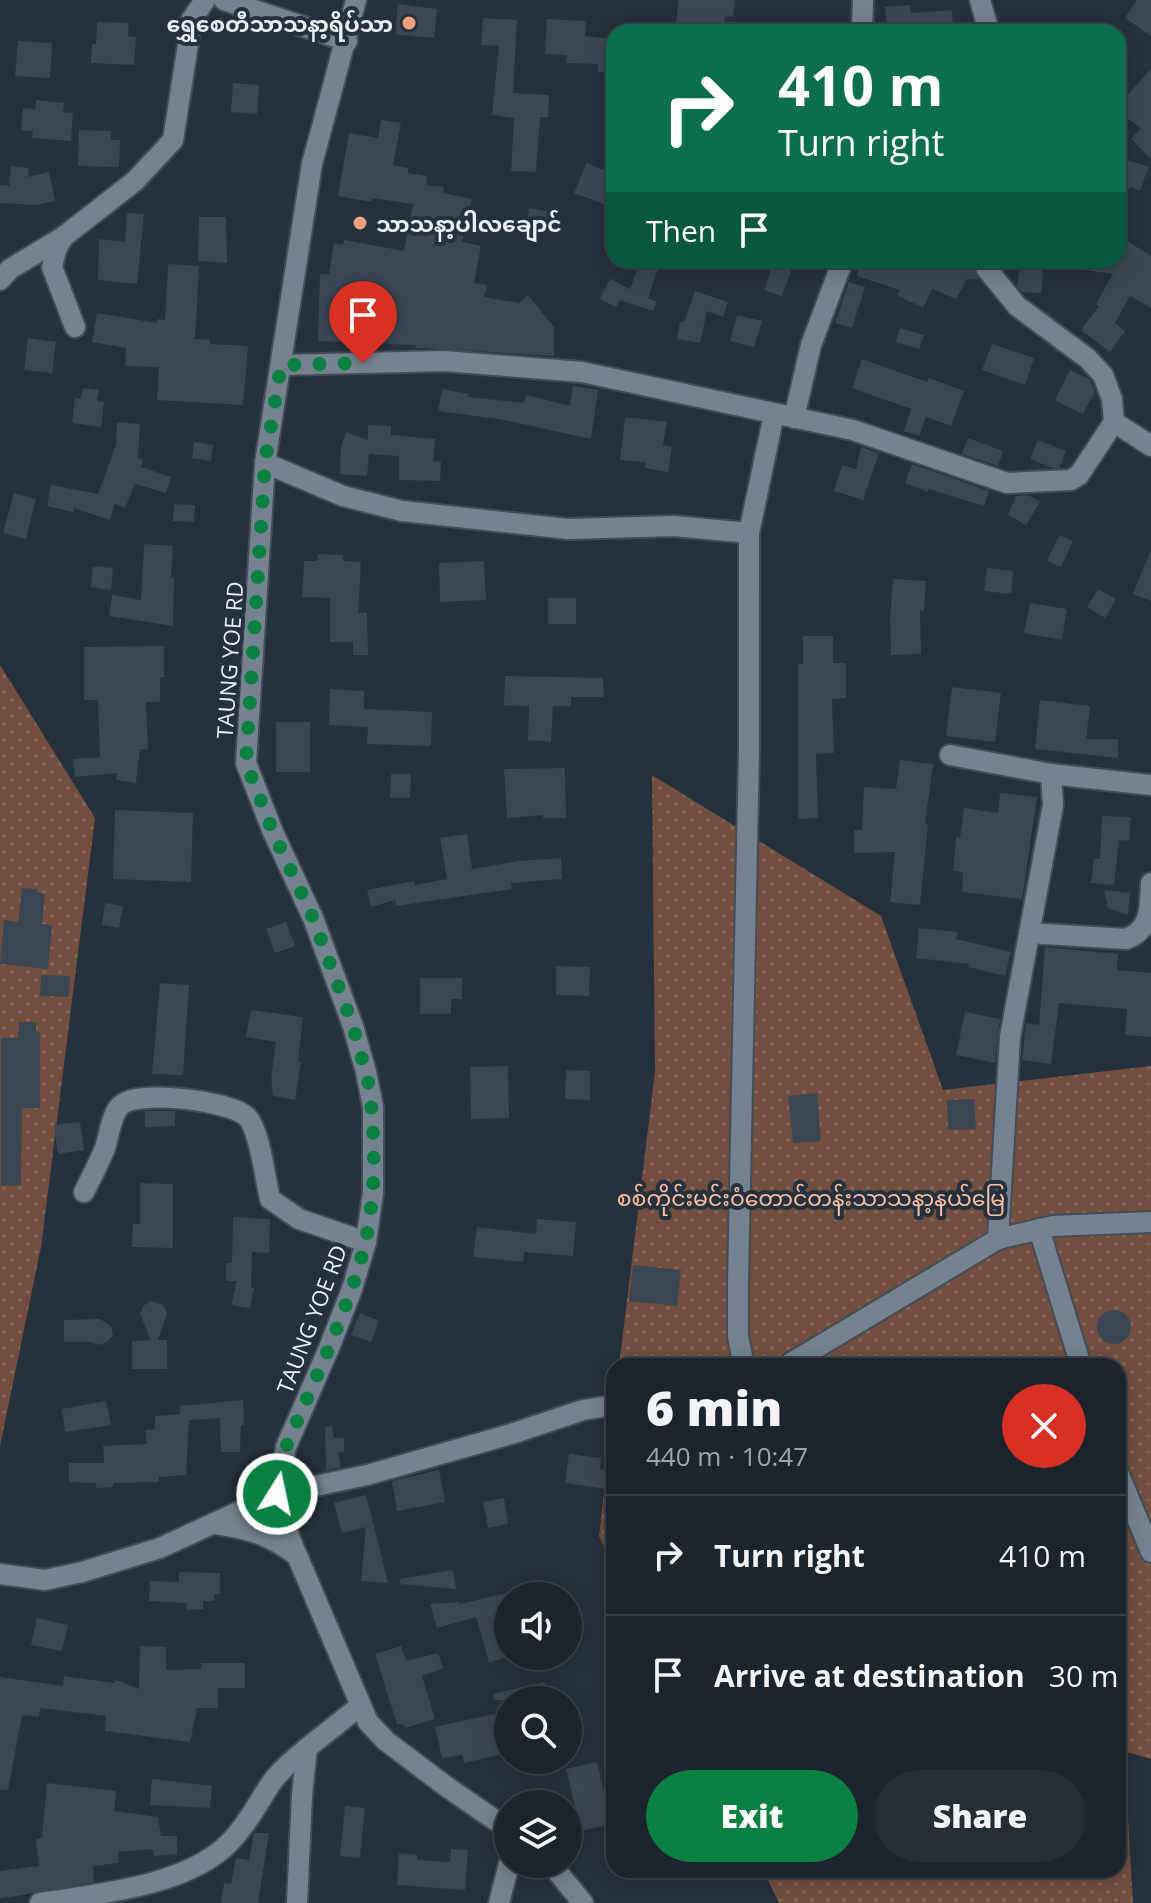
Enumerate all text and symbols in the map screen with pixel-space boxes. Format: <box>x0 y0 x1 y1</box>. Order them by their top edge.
place label: ရွှေစေတီသာသနာ့ရိပ်သာ <box>167 8 393 42</box>
marker: ရွှေစေတီသာသနာ့ရိပ်သာ <box>400 14 418 32</box>
text: 410 m <box>778 46 944 122</box>
icon: right <box>646 56 750 160</box>
text: Turn right <box>778 118 944 167</box>
place label: သာသနာ့ပါလချောင် <box>376 208 562 243</box>
icon: arrive <box>732 208 776 252</box>
text: Then <box>646 210 716 251</box>
marker: သာသနာ့ပါလချောင် <box>351 214 369 232</box>
pin <box>329 281 397 363</box>
icon: arrive <box>341 293 385 337</box>
street label: TAUNG YOE RD <box>209 581 249 739</box>
park label: စစ်ကိုင်းမင်းဝံတောင်တန်းသာသနာ့နယ်မြေ <box>617 1182 1005 1216</box>
street label: TAUNG YOE RD <box>269 1240 353 1398</box>
text: 6 min <box>646 1375 782 1440</box>
button: close <box>1002 1384 1086 1468</box>
text: 440 m · 10:47 <box>646 1438 808 1474</box>
position arrow <box>235 1452 319 1536</box>
icon: right <box>646 1533 690 1577</box>
text: Turn right <box>714 1535 865 1576</box>
text: 410 m <box>999 1535 1086 1576</box>
map controls <box>494 1582 582 1878</box>
button: sound <box>494 1582 582 1670</box>
icon: arrive <box>646 1653 690 1697</box>
text: Arrive at destination <box>714 1655 1025 1696</box>
text: 30 m <box>1049 1655 1119 1696</box>
button: search <box>494 1686 582 1774</box>
button: Exit <box>646 1770 858 1862</box>
button: Share <box>874 1770 1086 1862</box>
button: layers <box>494 1790 582 1878</box>

